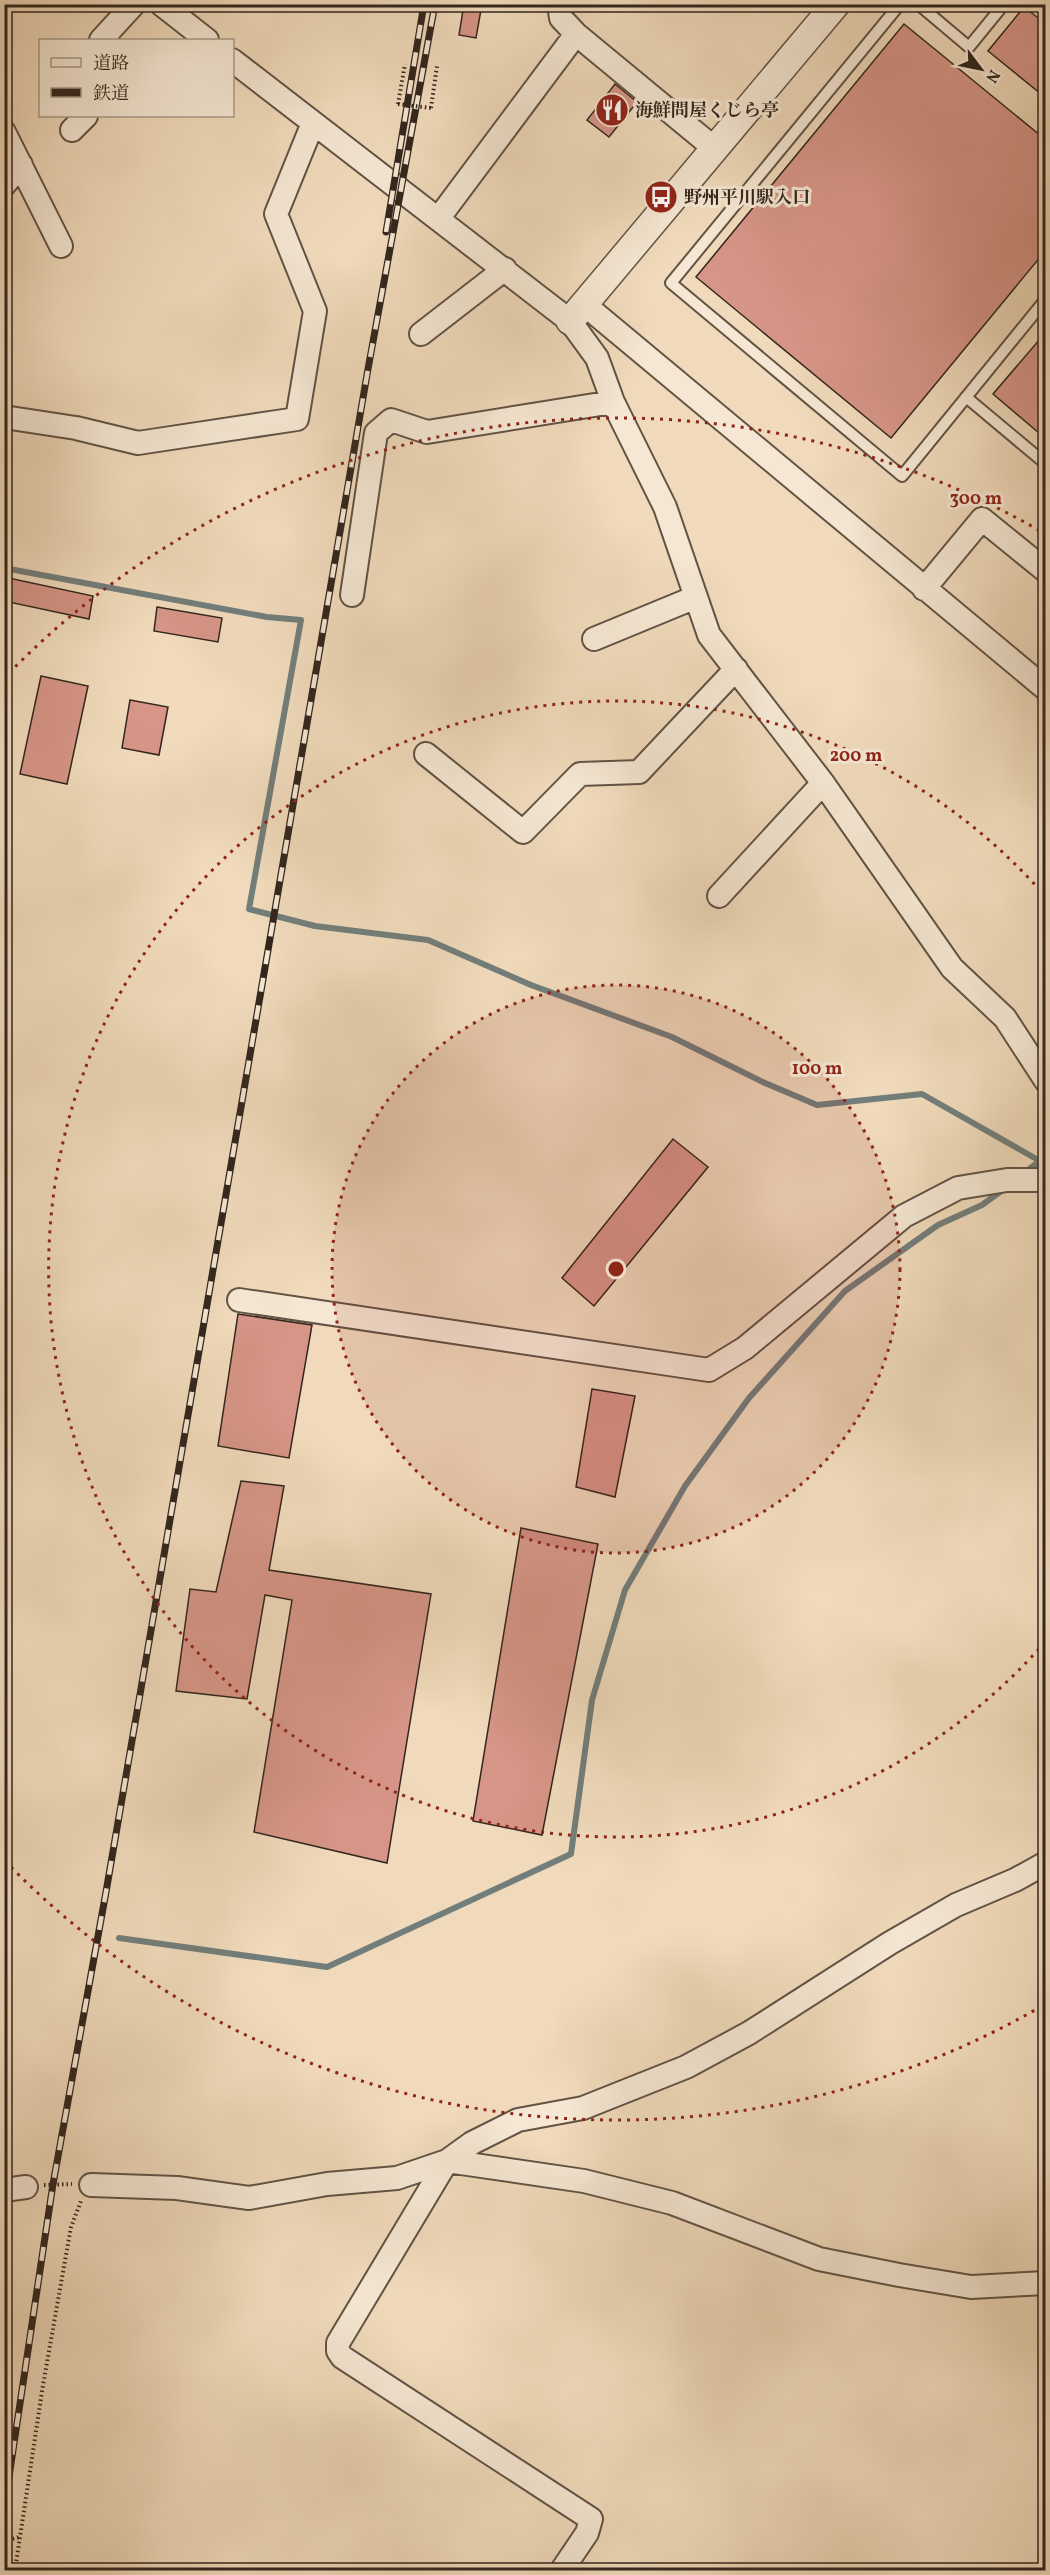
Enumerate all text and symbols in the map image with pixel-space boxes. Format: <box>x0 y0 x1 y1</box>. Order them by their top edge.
legend <box>39 39 234 117</box>
north arrow <box>951 39 1011 99</box>
text: 道路 <box>93 52 129 77</box>
text: N <box>979 65 1004 87</box>
text: 鉄道 <box>93 82 129 107</box>
restaurant icon: 海鮮問屋くじら亭 <box>594 92 630 128</box>
place label: 海鮮問屋くじら亭 <box>635 99 779 124</box>
bus stop icon: 野州平川駅入口 <box>643 179 679 215</box>
place label: 野州平川駅入口 <box>684 186 810 211</box>
text: 300 m <box>950 487 1002 512</box>
text: 200 m <box>830 744 882 769</box>
text: 100 m <box>792 1057 842 1082</box>
centre of rings <box>606 1259 626 1279</box>

